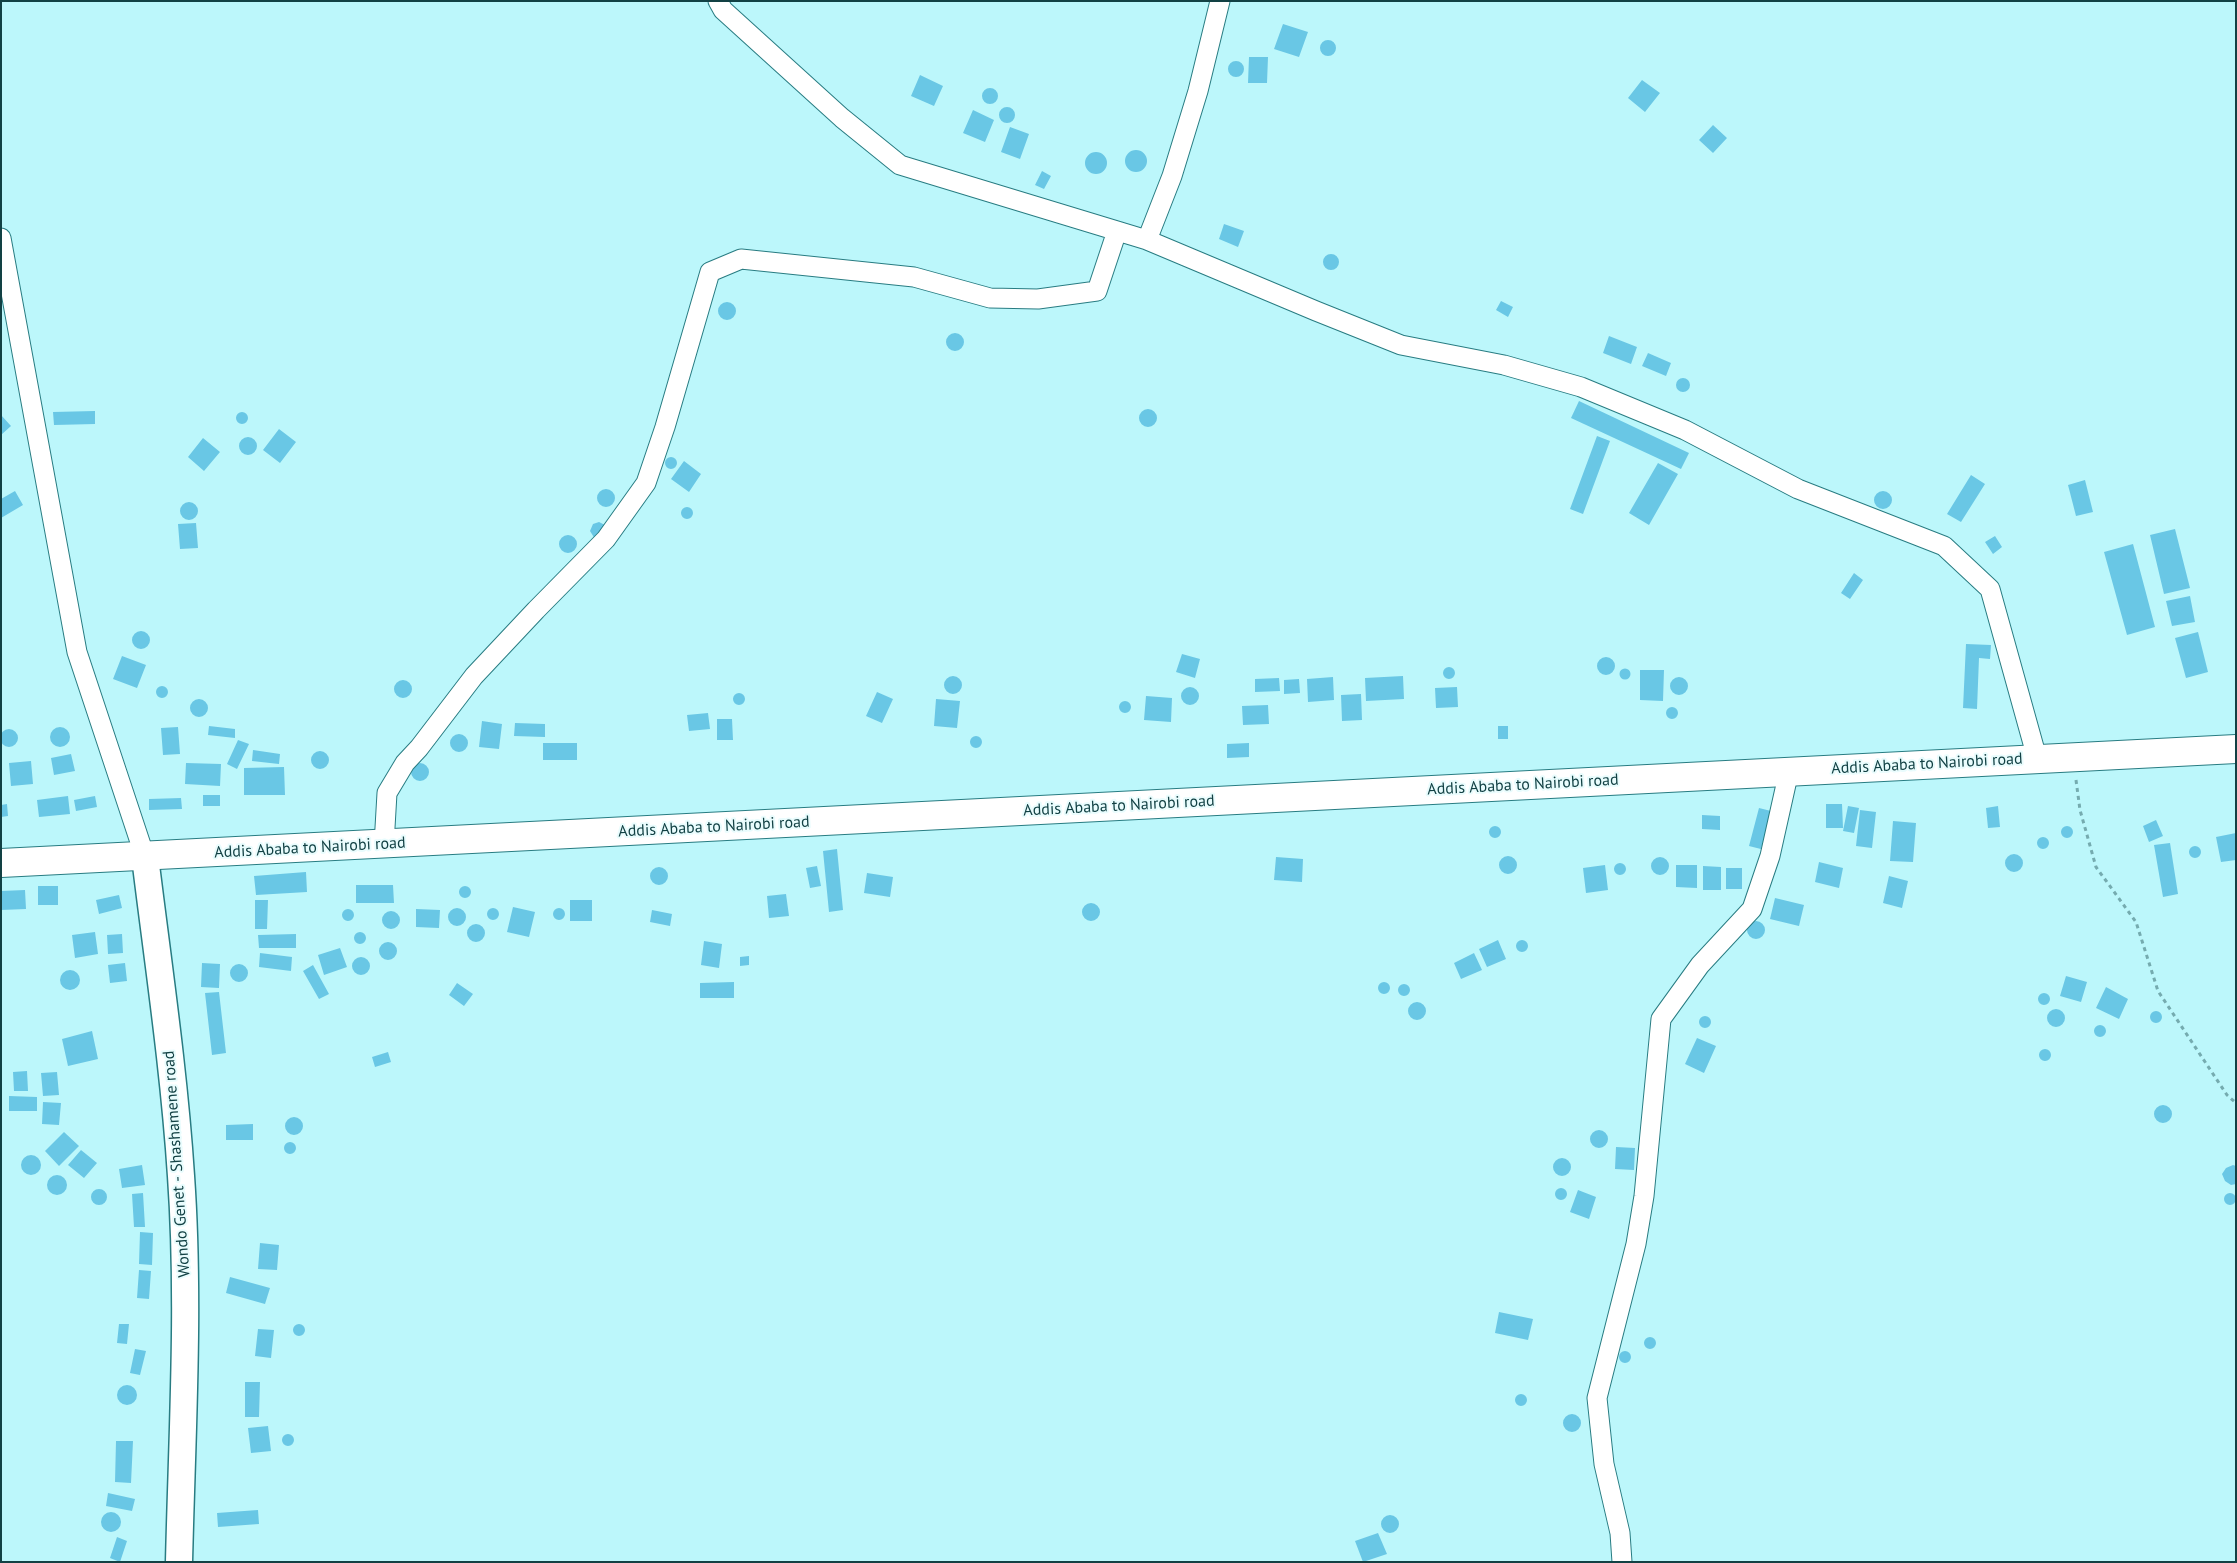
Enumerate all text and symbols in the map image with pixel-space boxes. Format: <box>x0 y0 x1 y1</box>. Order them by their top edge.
street label: Addis Ababa to Nairobi road <box>1831 749 2023 779</box>
street label: Addis Ababa to Nairobi road <box>1427 770 1619 800</box>
street label: Addis Ababa to Nairobi road <box>1023 791 1215 821</box>
street label: Addis Ababa to Nairobi road <box>618 812 810 842</box>
street label: Addis Ababa to Nairobi road <box>214 833 406 863</box>
street label: Wondo Genet - Shashamene road <box>159 1050 195 1278</box>

